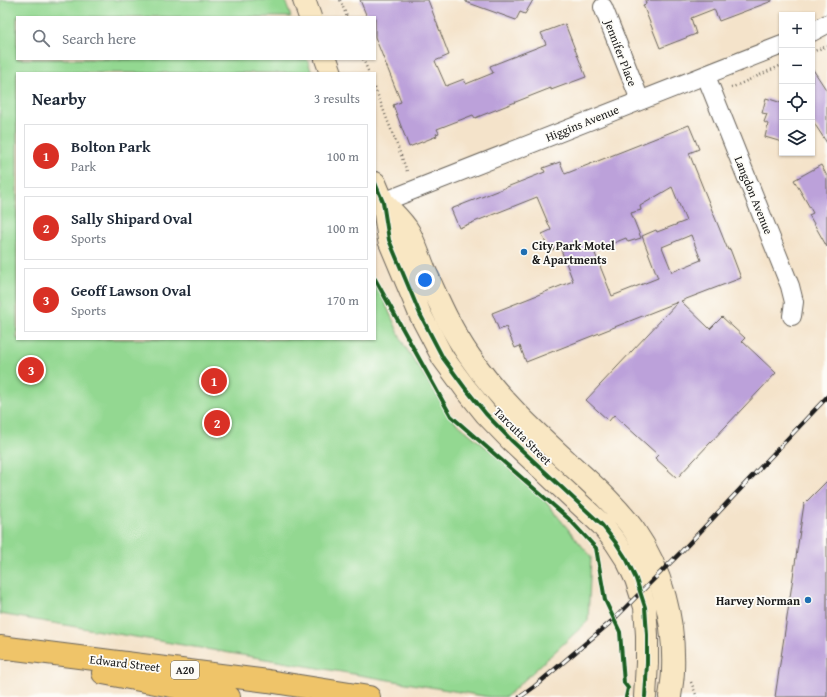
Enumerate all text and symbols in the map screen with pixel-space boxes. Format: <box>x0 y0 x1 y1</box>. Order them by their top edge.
map controls <box>779 12 815 156</box>
button: + <box>779 12 815 48</box>
search box <box>16 16 376 60</box>
street label: Jennifer Place <box>600 16 642 89</box>
icon: search <box>30 27 52 49</box>
text: Search here <box>62 28 136 49</box>
button: − <box>779 48 815 84</box>
button: locate <box>779 84 815 120</box>
text: Nearby <box>32 86 86 111</box>
text: 3 results <box>314 89 360 108</box>
street label: Higgins Avenue <box>543 100 622 145</box>
button: layers <box>779 120 815 156</box>
text: Bolton Park <box>71 136 151 157</box>
text: 1 <box>43 147 49 166</box>
text: 100 m <box>327 147 359 166</box>
street label: Langdon Avenue <box>731 153 778 237</box>
text: Park <box>71 157 96 176</box>
text: Sally Shipard Oval <box>71 208 192 229</box>
text: 2 <box>43 219 49 238</box>
text: 100 m <box>327 219 359 238</box>
text: Sports <box>71 229 106 248</box>
place label: City Park Motel & Apartments <box>532 237 615 268</box>
marker: City Park Motel & Apartments <box>519 247 529 257</box>
your location <box>415 270 435 290</box>
text: Geoff Lawson Oval <box>71 280 191 301</box>
text: 3 <box>43 291 49 310</box>
text: 170 m <box>327 291 359 310</box>
text: Sports <box>71 301 106 320</box>
pin: 3 <box>18 355 44 385</box>
pin: 1 <box>201 366 227 396</box>
street label: Tarcutta Street <box>490 403 556 469</box>
pin: 2 <box>204 408 230 438</box>
place label: Harvey Norman <box>716 592 800 609</box>
marker: Harvey Norman <box>803 595 813 605</box>
street label: Edward Street <box>89 650 162 676</box>
road number: A20 <box>171 661 199 679</box>

